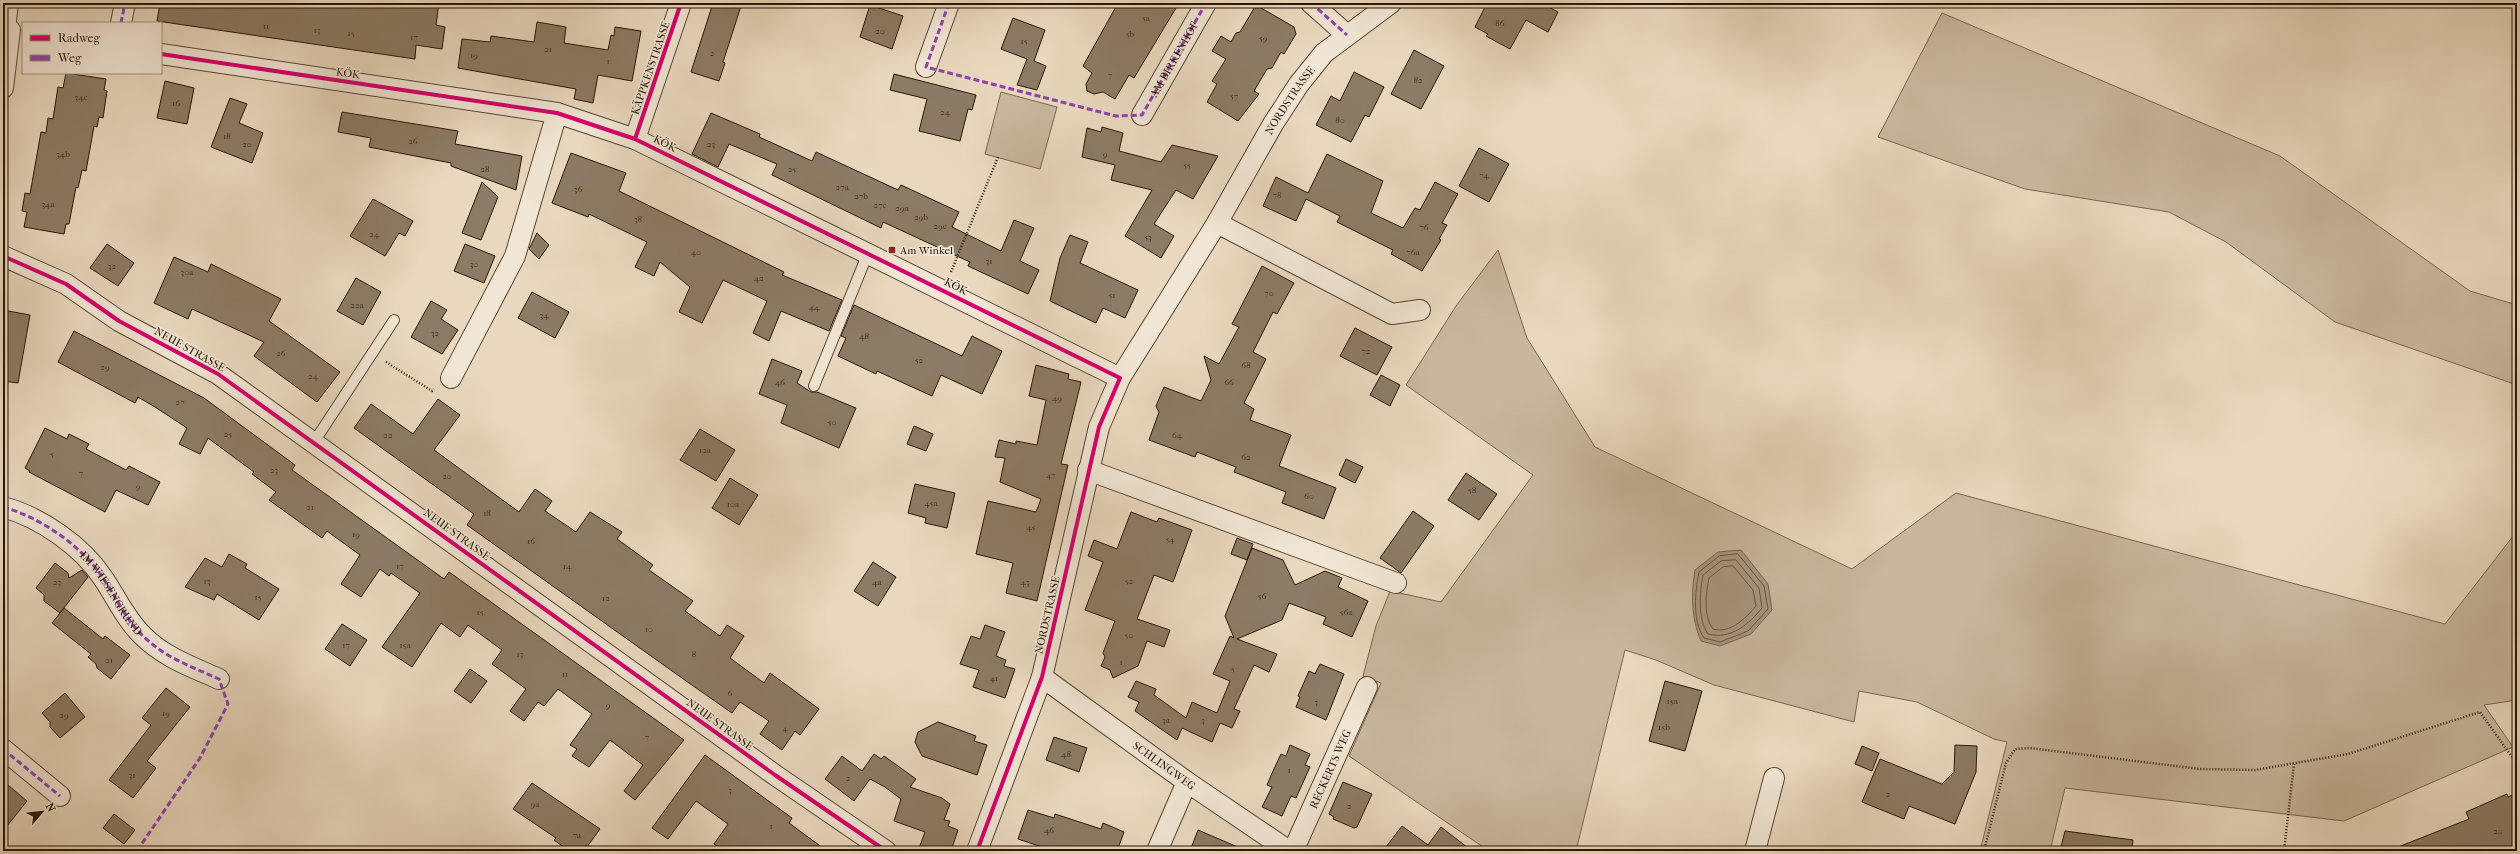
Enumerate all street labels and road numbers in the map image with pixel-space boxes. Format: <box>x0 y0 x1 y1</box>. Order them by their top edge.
street label: AM BIRKENHOF <box>1147 19 1201 101</box>
street label: KÄPPKENSTRASSE <box>628 20 673 116</box>
street label: NORDSTRASSE <box>1262 64 1318 137</box>
street label: KÖK <box>335 65 362 82</box>
street label: KÖK <box>651 132 679 155</box>
street label: KÖK <box>942 275 970 298</box>
street label: NEUE STRASSE <box>152 325 228 374</box>
street label: NEUE STRASSE <box>421 506 493 563</box>
street label: IM WIESENGRUND <box>77 549 145 638</box>
street label: NORDSTRASSE <box>1032 575 1063 655</box>
street label: NEUE STRASSE <box>684 696 756 753</box>
street label: RECKERTS WEG <box>1307 727 1354 811</box>
street label: SCHLINGWEG <box>1130 739 1198 793</box>

